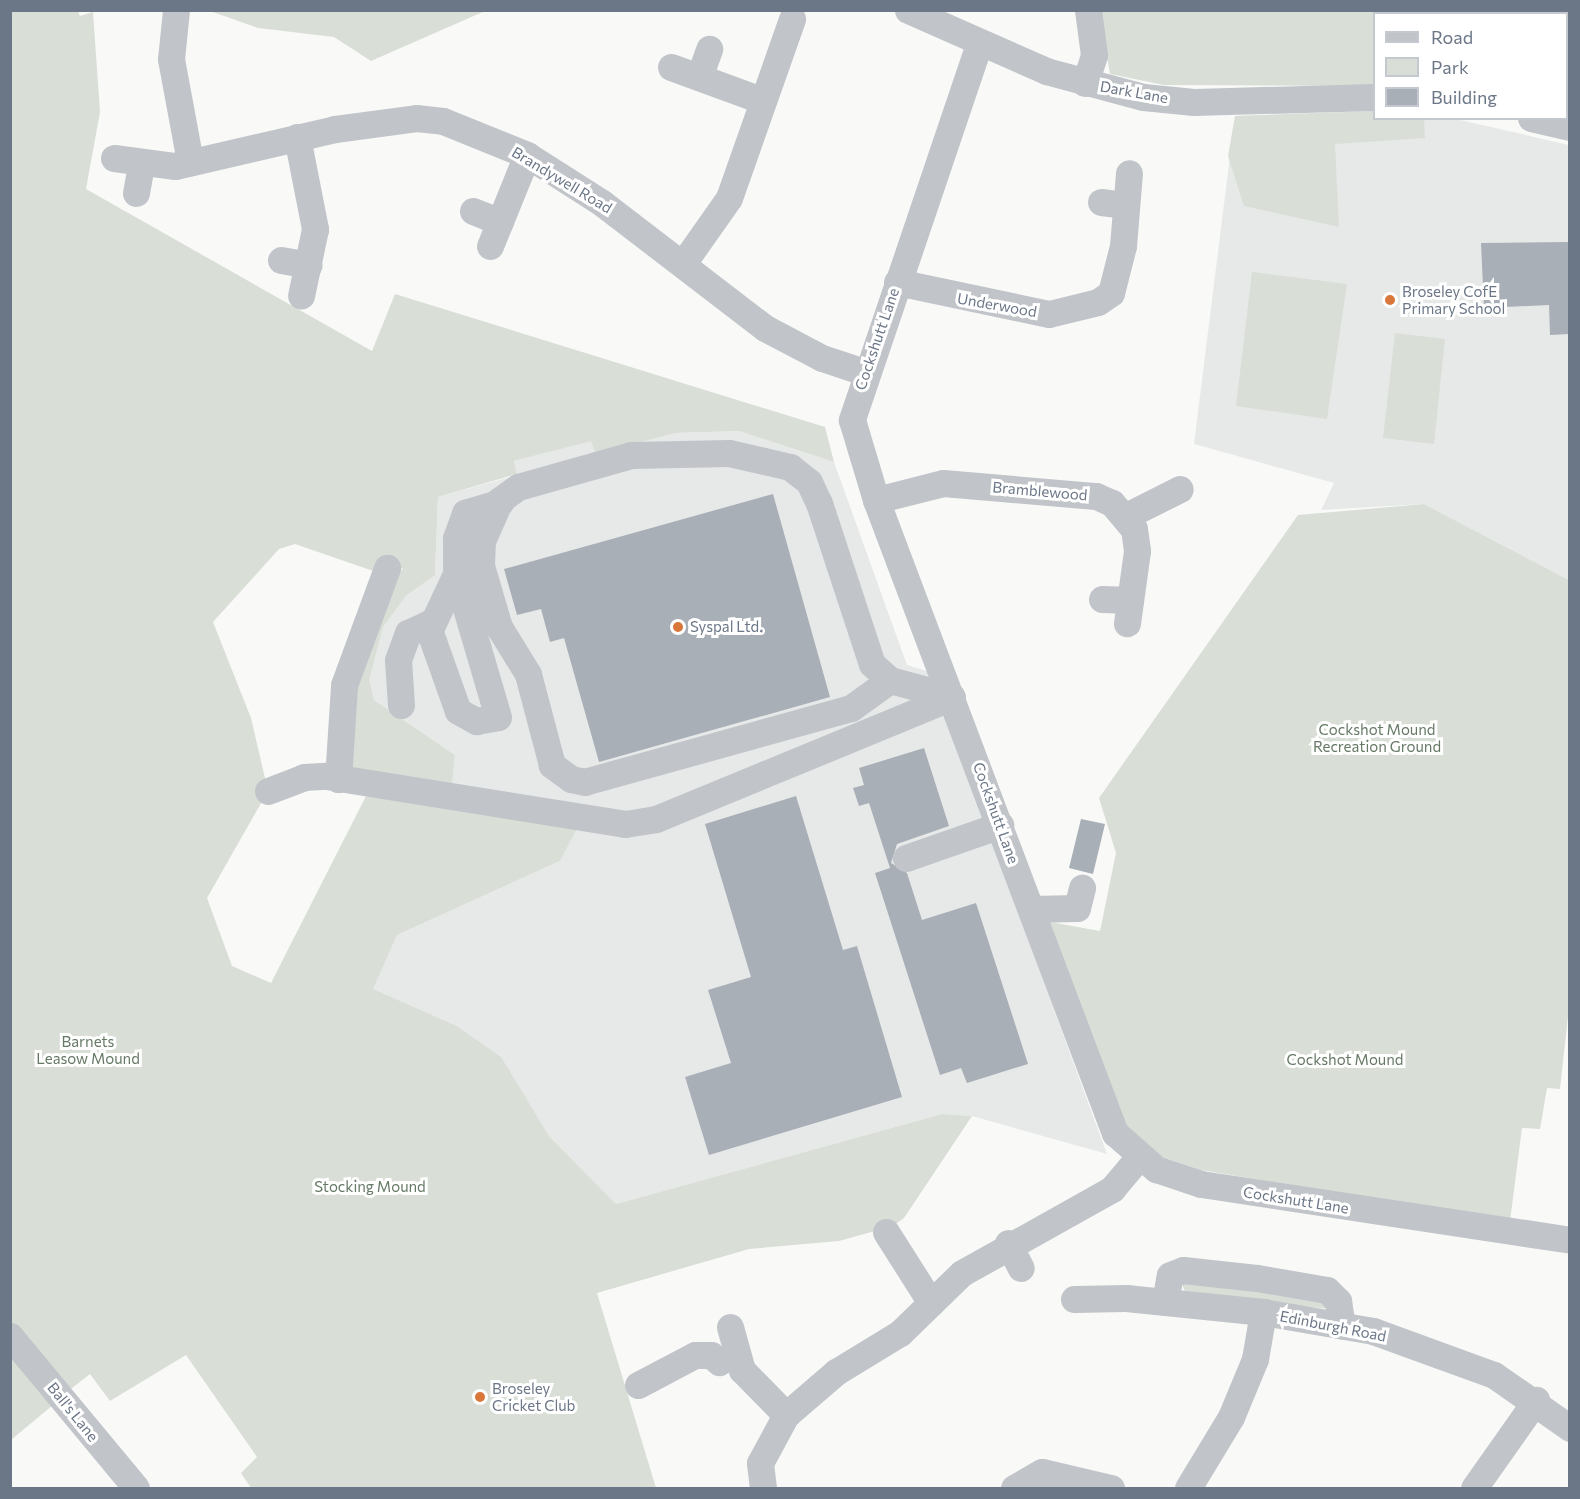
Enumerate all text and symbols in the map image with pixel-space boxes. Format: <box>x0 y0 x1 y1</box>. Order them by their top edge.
legend <box>1373 12 1568 120</box>
text: Road <box>1431 26 1473 48</box>
text: Park <box>1431 56 1469 78</box>
street label: Dark Lane <box>1099 77 1169 107</box>
text: Building <box>1431 86 1497 108</box>
street label: Brandywell Road <box>509 143 615 217</box>
place label: Broseley CofE Primary School <box>1402 282 1505 317</box>
street label: Cockshutt Lane <box>851 286 903 392</box>
street label: Underwood <box>956 289 1038 321</box>
marker: Broseley CofE Primary School <box>1383 293 1397 307</box>
street label: Bramblewood <box>992 478 1088 504</box>
place label: Syspal Ltd. <box>690 618 763 636</box>
marker: Syspal Ltd. <box>671 620 685 634</box>
park label: Cockshot Mound Recreation Ground <box>1313 720 1441 755</box>
street label: Cockshutt Lane <box>969 760 1023 866</box>
park label: Barnets Leasow Mound <box>36 1032 140 1067</box>
park label: Cockshot Mound <box>1287 1051 1403 1069</box>
park label: Stocking Mound <box>314 1178 426 1196</box>
street label: Cockshutt Lane <box>1242 1183 1350 1217</box>
street label: Edinburgh Road <box>1278 1307 1388 1345</box>
street label: Ball's Lane <box>44 1379 102 1445</box>
place label: Broseley Cricket Club <box>492 1379 575 1414</box>
marker: Broseley Cricket Club <box>473 1390 487 1404</box>

